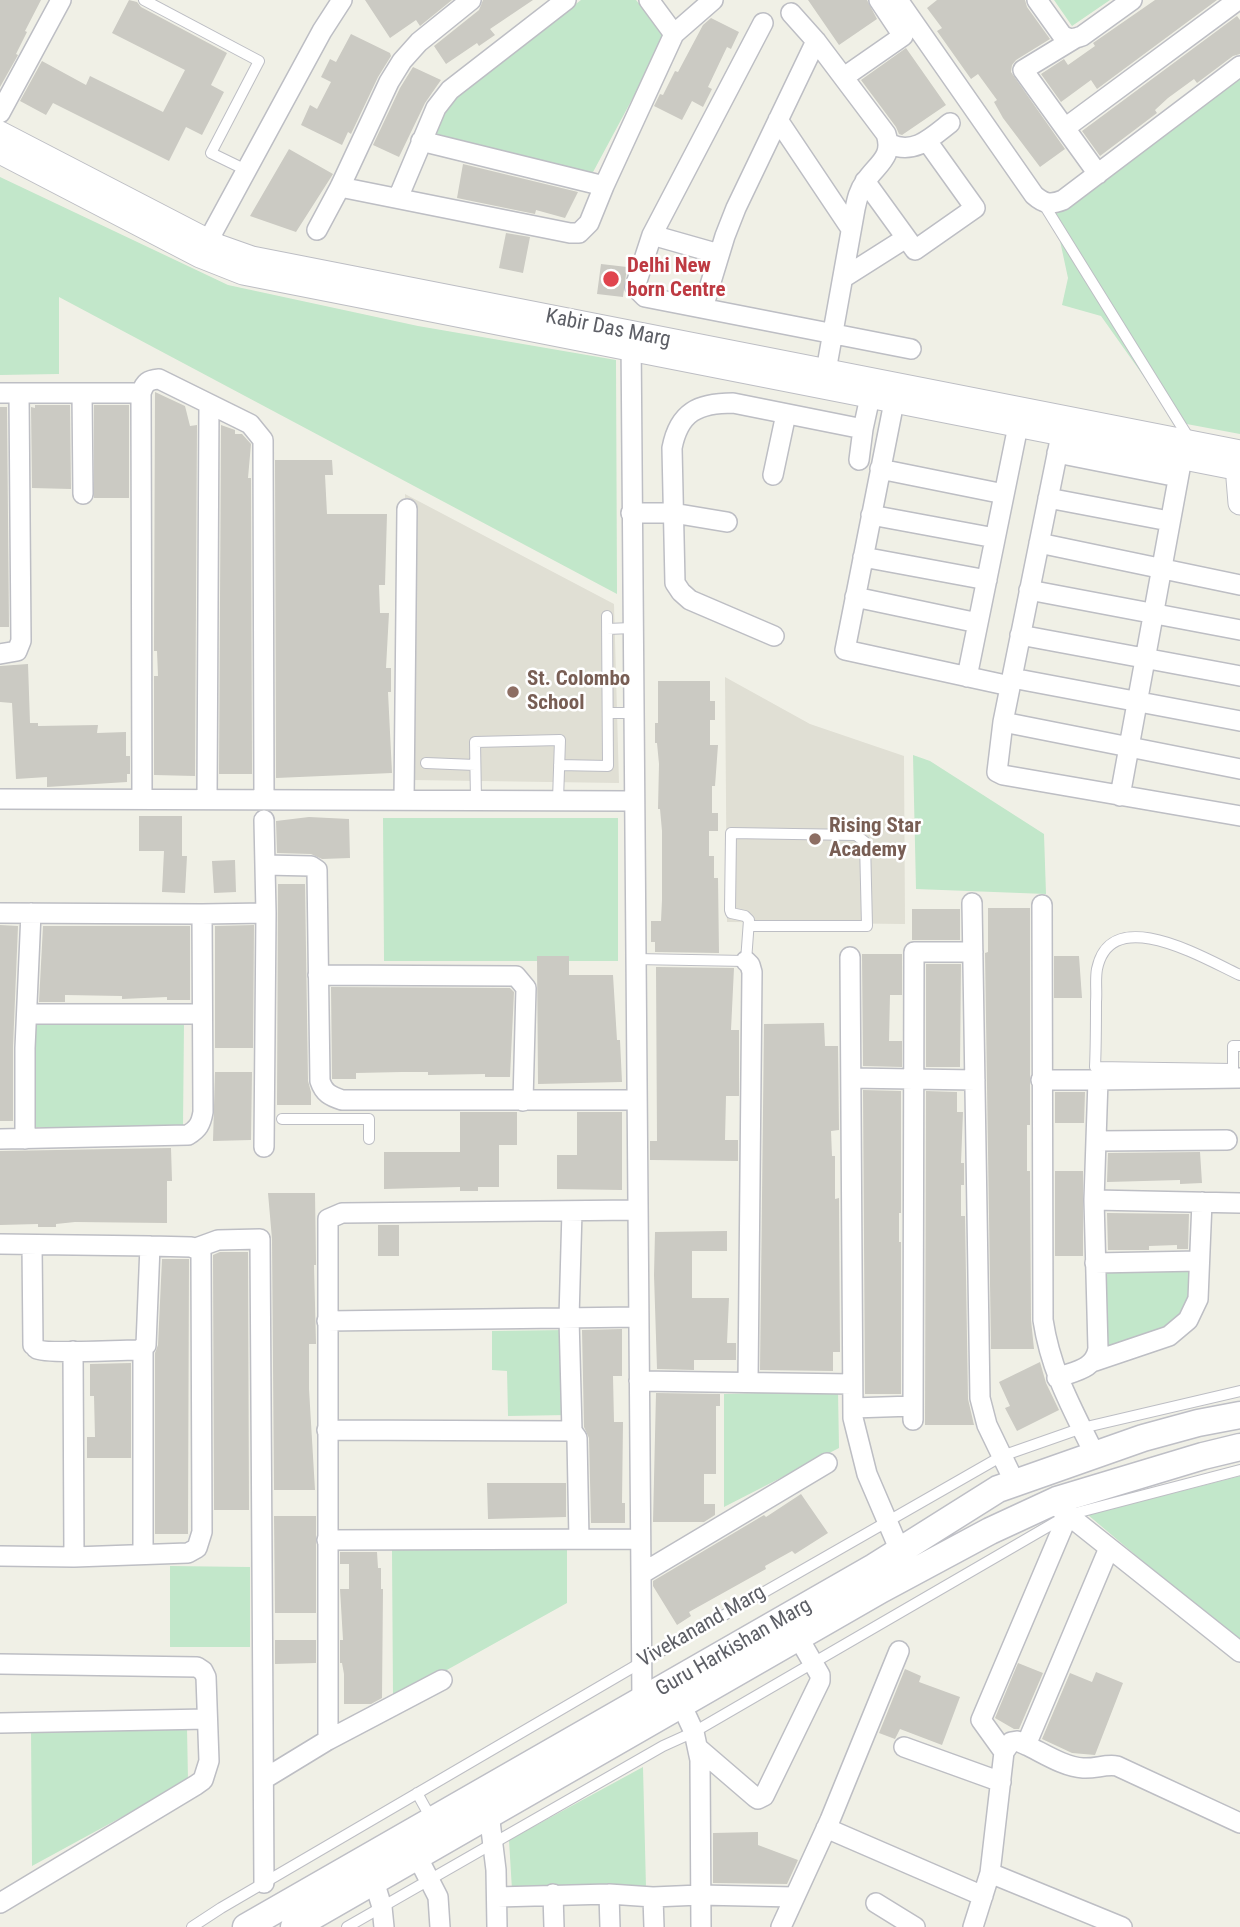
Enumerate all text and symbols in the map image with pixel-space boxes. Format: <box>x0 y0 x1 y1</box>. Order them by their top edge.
place label: Delhi New born Centre <box>627 254 726 304</box>
marker: Delhi New born Centre <box>601 269 621 289</box>
street label: Kabir Das Marg <box>543 305 673 353</box>
place label: St. Colombo School <box>527 667 630 717</box>
marker: St. Colombo School <box>505 684 521 700</box>
place label: Rising Star Academy <box>829 814 921 864</box>
marker: Rising Star Academy <box>807 831 823 847</box>
street label: Vivekanand Marg <box>634 1580 770 1674</box>
street label: Guru Harkishan Marg <box>652 1593 816 1703</box>

